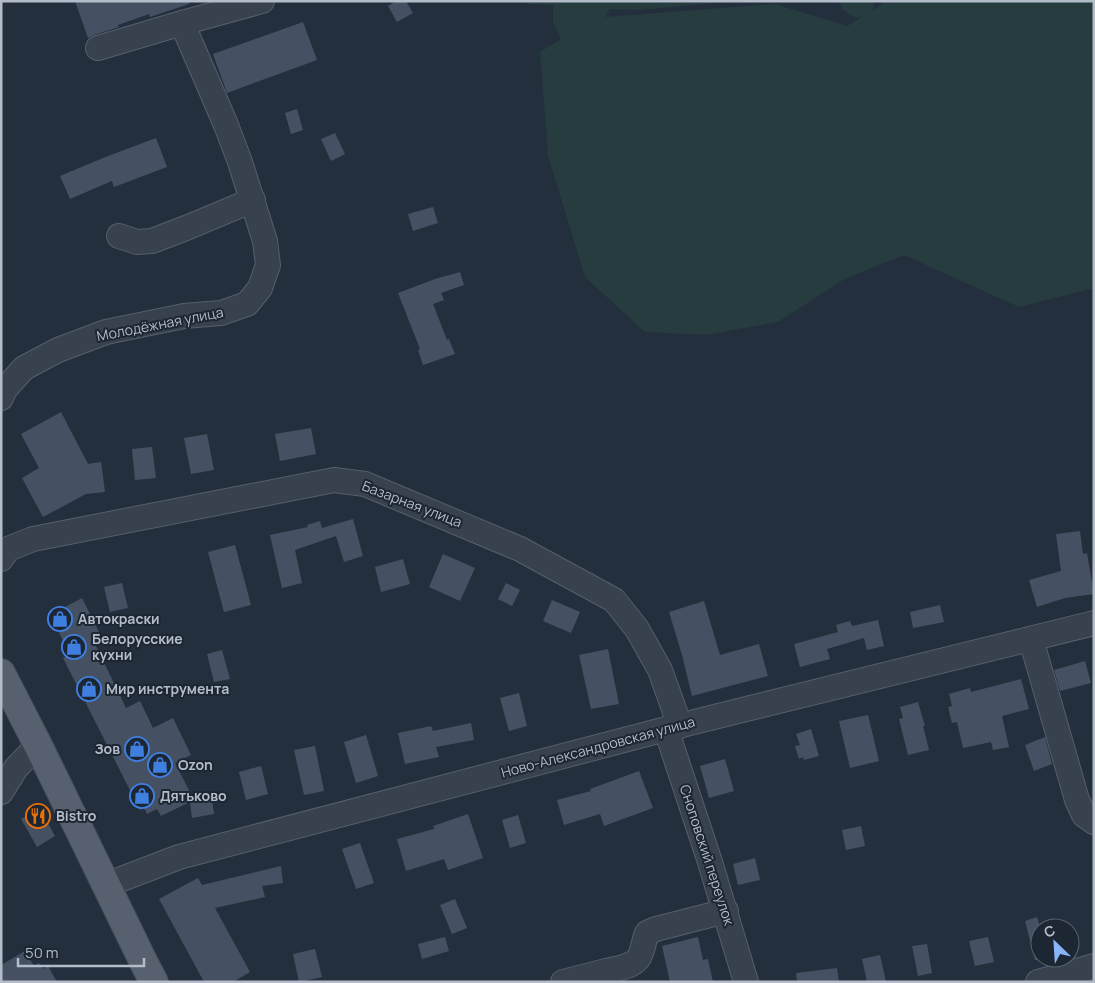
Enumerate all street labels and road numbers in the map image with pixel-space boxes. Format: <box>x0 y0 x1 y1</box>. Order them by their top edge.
street label: Молодёжная улица <box>95 302 225 345</box>
street label: Базарная улица <box>360 476 465 531</box>
street label: Ново-Александровская улица <box>499 711 697 782</box>
street label: Сноповский переулок <box>676 782 739 929</box>

